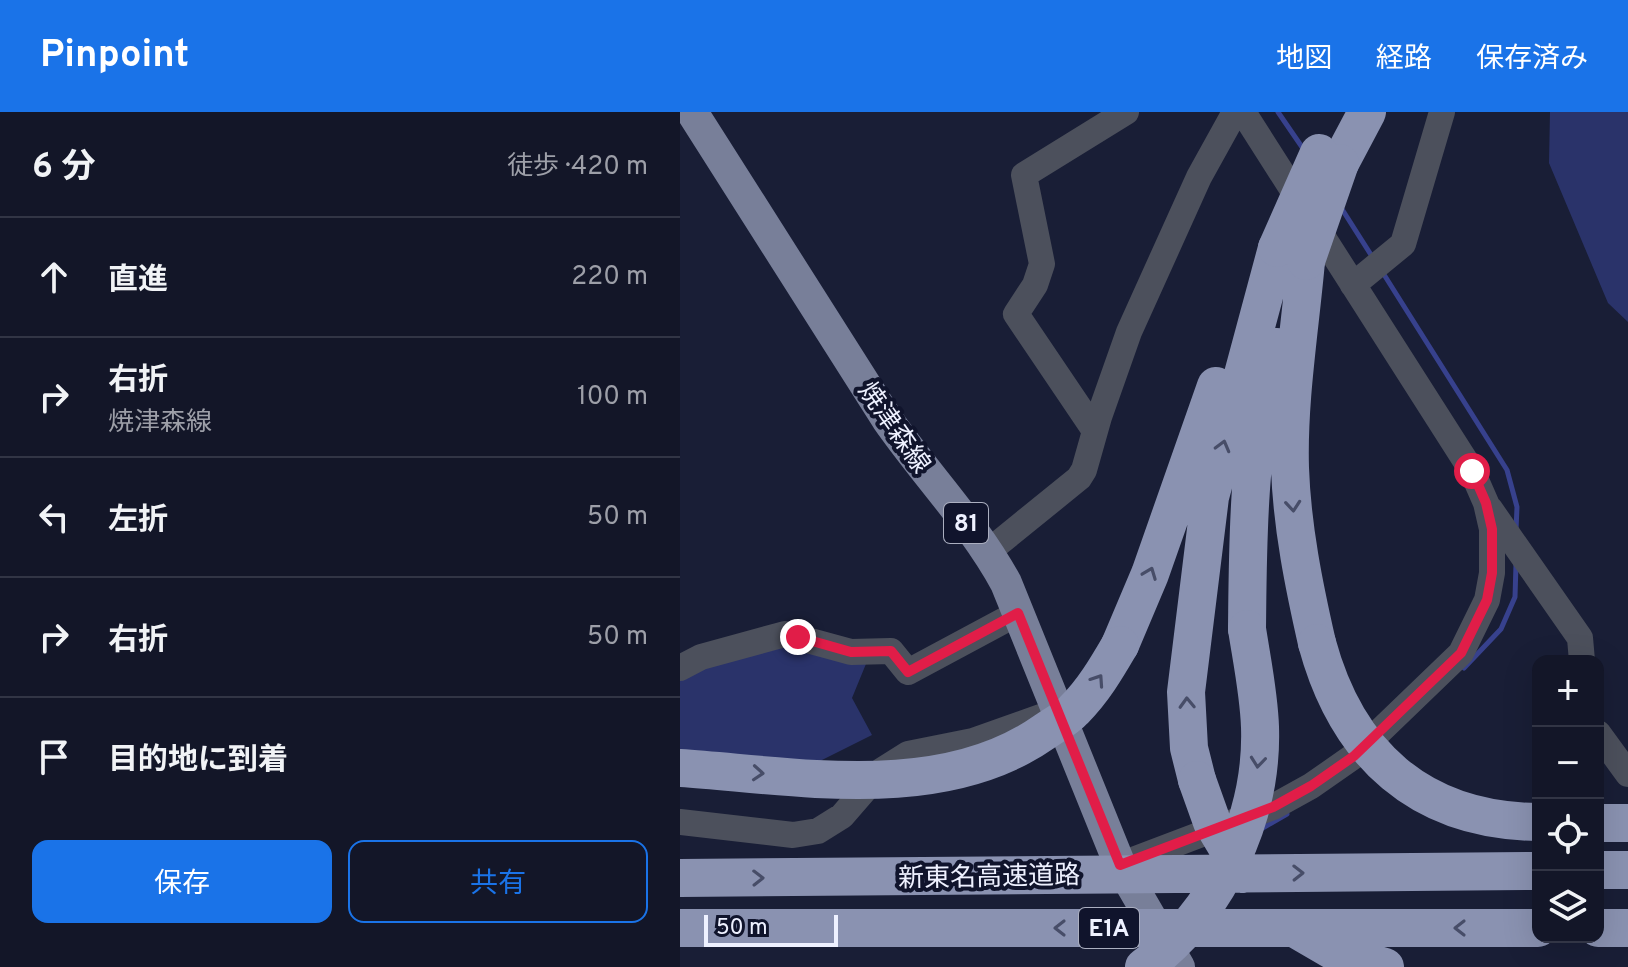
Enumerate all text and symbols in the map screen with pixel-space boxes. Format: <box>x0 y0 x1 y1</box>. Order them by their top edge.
text: Pinpoint <box>40 32 189 81</box>
text: 地図 <box>1276 42 1332 78</box>
text: 経路 <box>1376 42 1432 78</box>
text: 保存済み <box>1476 42 1588 78</box>
text: 6 分 <box>32 147 95 190</box>
text: 徒歩 · 420 m <box>507 151 648 184</box>
icon: ahead <box>32 255 76 299</box>
text: 220 m <box>571 261 648 294</box>
text: 直進 <box>108 263 168 300</box>
text: 右折 <box>108 363 168 400</box>
icon: right <box>32 375 76 419</box>
street label: 焼津森線 <box>850 376 936 481</box>
text: 100 m <box>577 381 648 414</box>
text: 焼津森線 <box>108 407 212 440</box>
one-way arrow <box>1214 440 1231 454</box>
route start <box>1454 453 1490 489</box>
icon: left <box>32 495 76 539</box>
one-way arrow <box>1284 500 1301 513</box>
text: 50 m <box>587 501 648 534</box>
text: 左折 <box>108 503 168 540</box>
road number: 81 <box>944 503 988 543</box>
one-way arrow <box>1140 567 1157 581</box>
icon: right <box>32 615 76 659</box>
route end <box>780 619 816 655</box>
text: 50 m <box>587 621 648 654</box>
text: 右折 <box>108 623 168 660</box>
map controls <box>1532 655 1604 943</box>
button: + <box>1532 655 1604 727</box>
one-way arrow <box>1089 674 1104 689</box>
one-way arrow <box>1178 696 1195 709</box>
button: − <box>1532 727 1604 799</box>
icon: arrive <box>32 735 76 779</box>
text: 目的地に到着 <box>108 743 288 780</box>
one-way arrow <box>1249 756 1266 769</box>
one-way arrow <box>752 764 765 781</box>
button: locate <box>1532 799 1604 871</box>
button: 保存 <box>32 840 332 923</box>
button: 共有 <box>348 840 648 923</box>
street label: 新東名高速道路 <box>898 860 1080 897</box>
one-way arrow <box>1292 864 1305 882</box>
one-way arrow <box>752 869 765 887</box>
button: layers <box>1532 871 1604 943</box>
road number: E1A <box>1079 908 1139 948</box>
scale bar <box>704 911 838 947</box>
text: 50 m <box>716 915 768 942</box>
one-way arrow <box>1053 919 1066 937</box>
one-way arrow <box>1453 919 1466 937</box>

